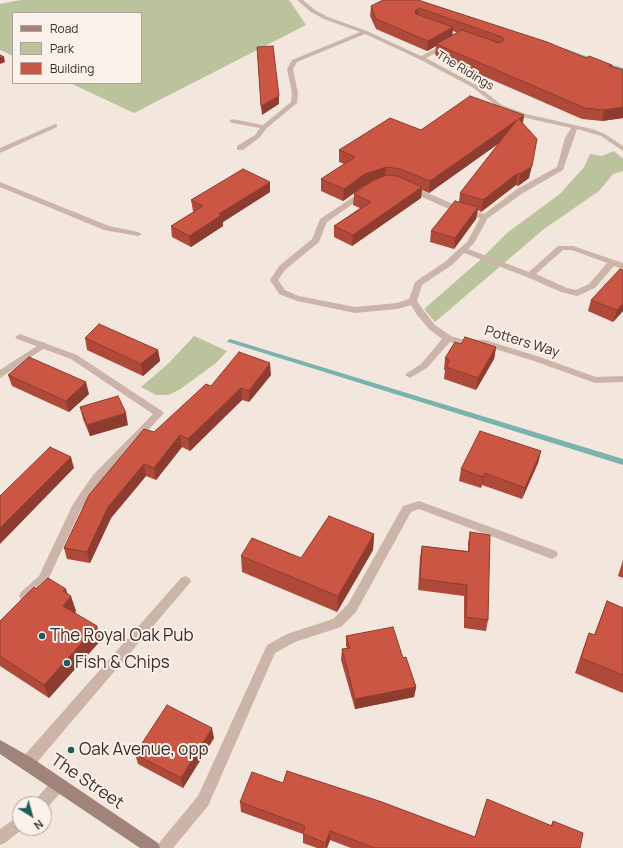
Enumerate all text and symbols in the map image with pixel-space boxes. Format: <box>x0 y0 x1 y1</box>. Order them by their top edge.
legend <box>12 12 142 84</box>
text: Road <box>50 20 78 37</box>
text: Park <box>50 40 74 57</box>
street label: The Ridings <box>434 48 496 94</box>
text: Building <box>50 60 94 77</box>
street label: Potters Way <box>483 323 561 361</box>
place label: The Royal Oak Pub <box>50 626 193 646</box>
marker: The Royal Oak Pub <box>37 631 47 641</box>
place label: Fish & Chips <box>75 653 170 673</box>
marker: Fish & Chips <box>62 658 72 668</box>
place label: Oak Avenue, opp <box>79 740 209 760</box>
marker: Oak Avenue, opp <box>66 745 76 755</box>
street label: The Street <box>47 750 127 814</box>
north arrow <box>12 796 52 836</box>
text: N <box>31 817 47 834</box>

